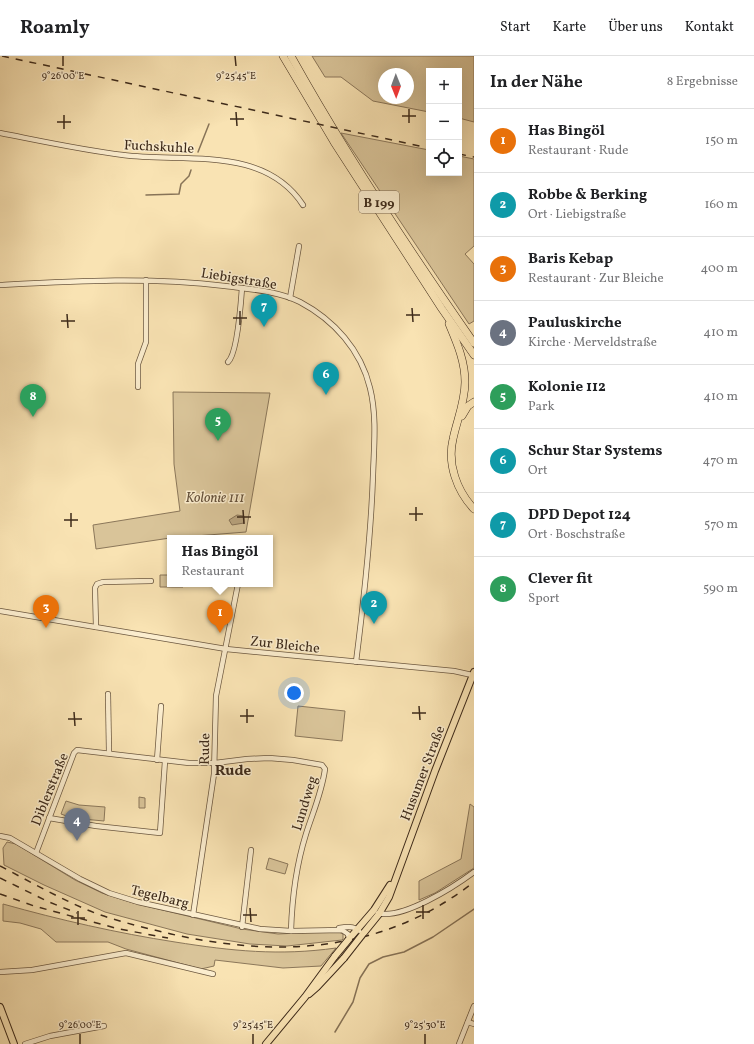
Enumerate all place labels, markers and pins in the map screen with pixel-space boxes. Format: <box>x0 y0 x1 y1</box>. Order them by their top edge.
pin: 7 <box>251 294 277 327</box>
pin: 6 <box>313 362 339 395</box>
pin: 8 <box>20 384 46 417</box>
pin: 5 <box>205 408 231 441</box>
pin: 2 <box>361 591 387 624</box>
pin: 3 <box>33 595 59 628</box>
pin: 1 <box>207 600 233 633</box>
pin: 4 <box>64 808 90 841</box>

